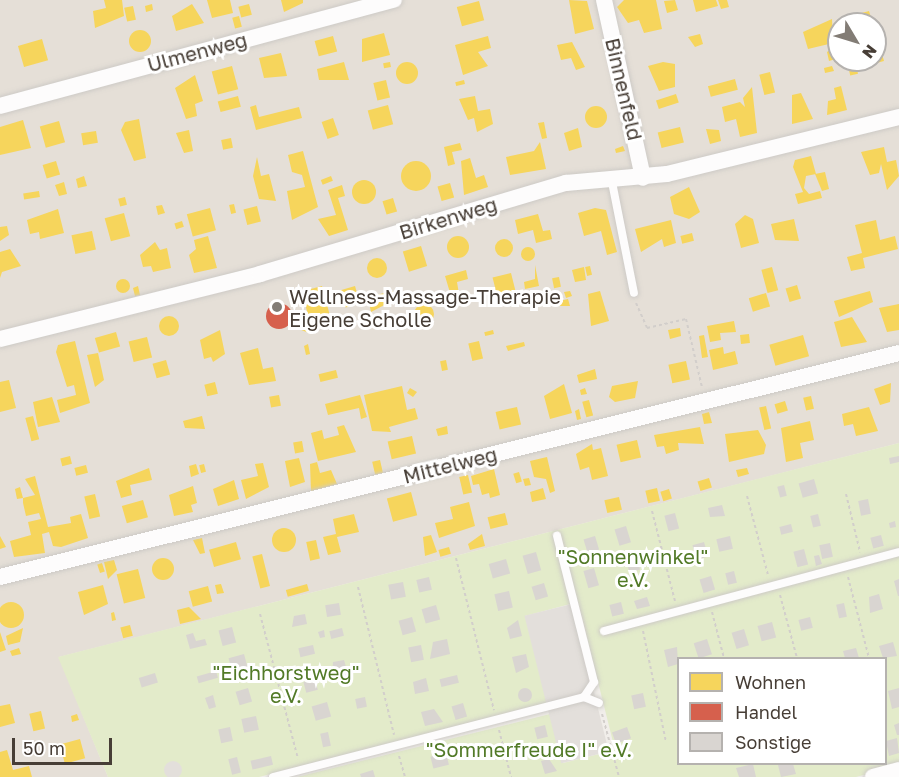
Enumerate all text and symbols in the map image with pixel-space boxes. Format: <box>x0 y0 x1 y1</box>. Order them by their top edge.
north arrow <box>827 12 887 72</box>
street label: Ulmenweg <box>144 27 250 77</box>
street label: Binnenfeld <box>601 35 647 143</box>
text: N <box>858 41 881 63</box>
street label: Birkenweg <box>396 192 500 244</box>
place label: Wellness-Massage-Therapie Eigene Scholle <box>289 284 561 331</box>
marker: Wellness-Massage-Therapie Eigene Scholle <box>270 300 284 314</box>
street label: Mittelweg <box>400 442 500 488</box>
park label: "Sonnenwinkel" e.V. <box>558 544 708 591</box>
legend <box>677 657 887 765</box>
park label: "Eichhorstweg" e.V. <box>212 660 360 707</box>
text: Wohnen <box>735 671 806 693</box>
text: Handel <box>735 701 797 723</box>
scale bar <box>15 726 116 764</box>
text: Sonstige <box>735 731 811 753</box>
text: 50 m <box>23 737 65 759</box>
park label: "Sommerfreude I" e.V. <box>426 737 632 761</box>

